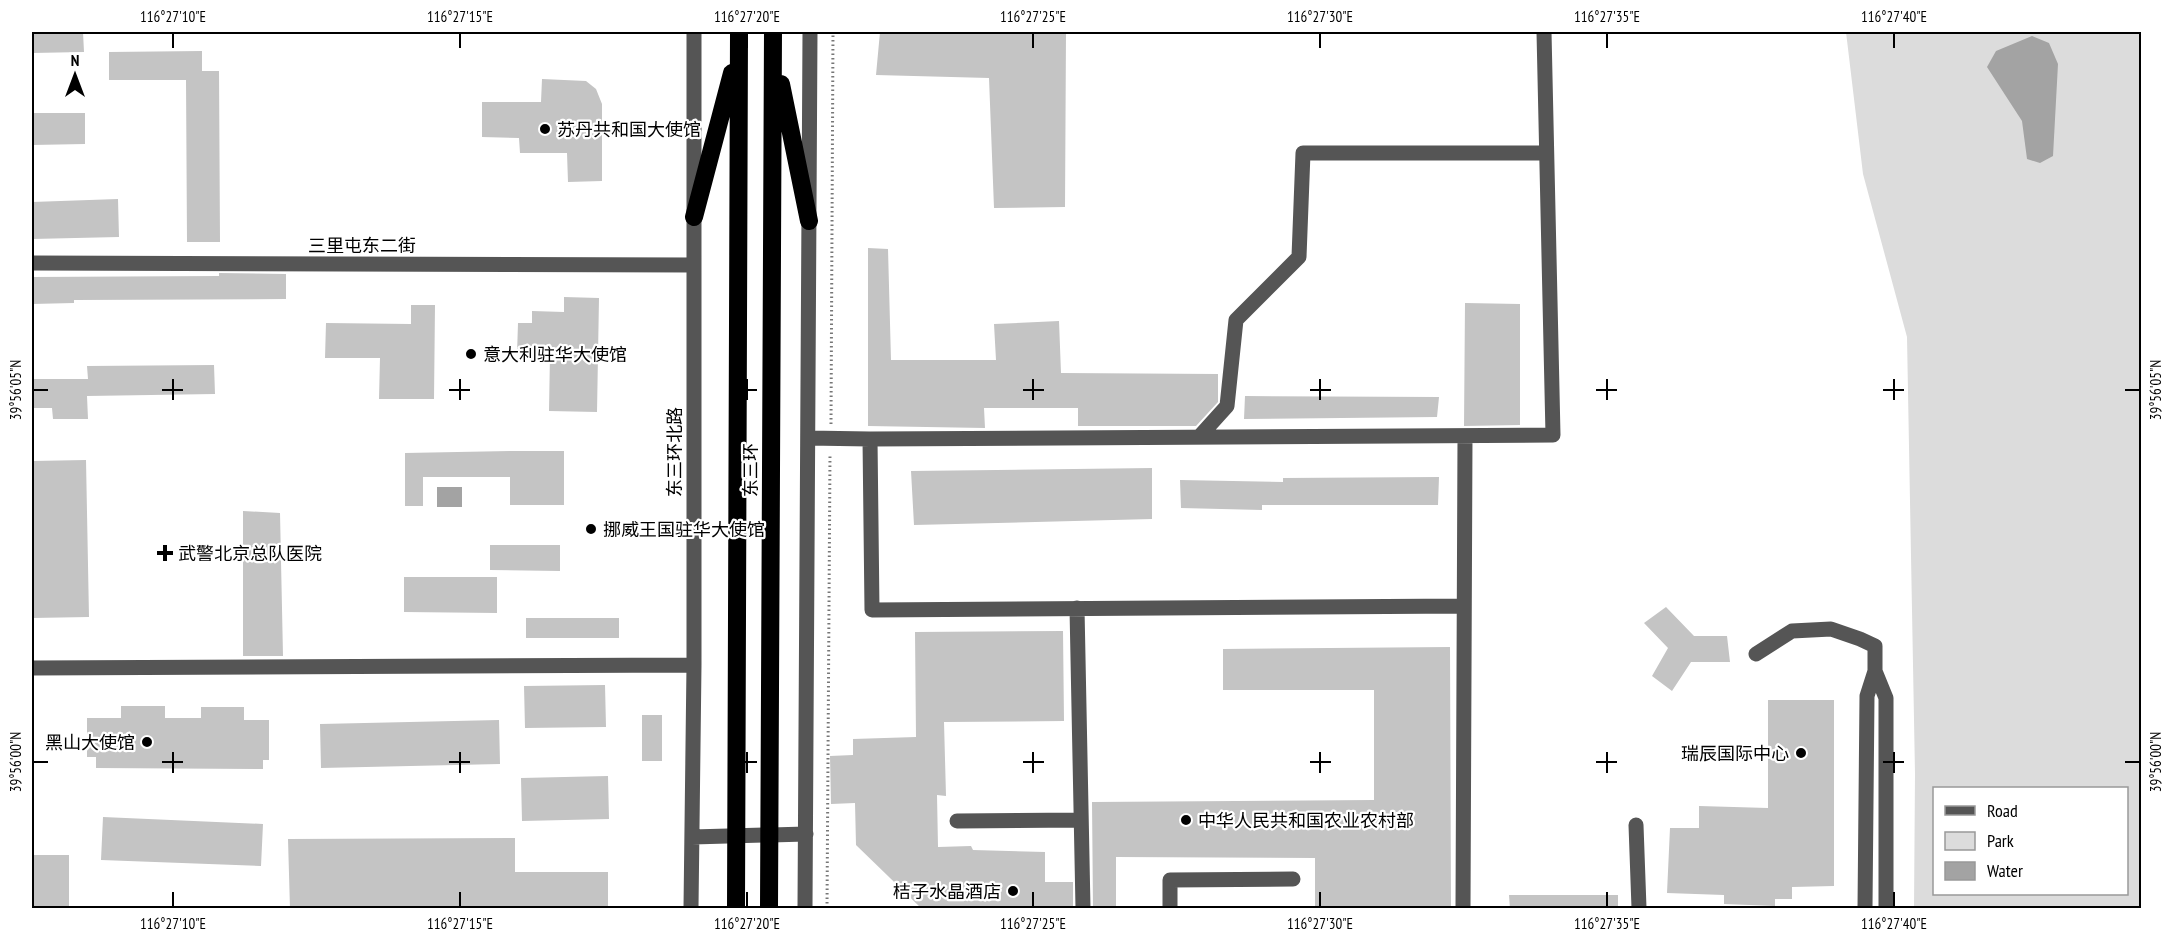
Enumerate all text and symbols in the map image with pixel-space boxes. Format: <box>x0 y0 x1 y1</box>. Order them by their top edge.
text: 116°27'10"E <box>140 7 206 26</box>
text: 116°27'15"E <box>427 7 493 26</box>
text: 116°27'20"E <box>714 7 780 26</box>
text: 116°27'25"E <box>1000 7 1066 26</box>
text: 116°27'30"E <box>1287 7 1353 26</box>
text: 116°27'35"E <box>1574 7 1640 26</box>
text: 116°27'40"E <box>1861 7 1927 26</box>
north arrow <box>45 45 105 105</box>
text: N <box>71 50 79 70</box>
place label: 苏丹共和国大使馆 <box>557 118 701 141</box>
marker: 苏丹共和国大使馆 <box>538 122 552 136</box>
street label: 三里屯东二街 <box>308 234 416 257</box>
place label: 意大利驻华大使馆 <box>483 343 627 366</box>
marker: 意大利驻华大使馆 <box>464 347 478 361</box>
text: 39°56'05"N <box>6 360 25 420</box>
text: 39°56'05"N <box>2146 360 2165 420</box>
street label: 东三环北路 <box>663 407 686 497</box>
street label: 东三环 <box>739 443 762 497</box>
place label: 挪威王国驻华大使馆 <box>603 518 765 541</box>
marker: 挪威王国驻华大使馆 <box>584 522 598 536</box>
place label: 武警北京总队医院 <box>178 542 322 565</box>
marker: 武警北京总队医院 <box>156 544 174 562</box>
place label: 黑山大使馆 <box>45 731 135 754</box>
text: 39°56'00"N <box>6 732 25 792</box>
text: 39°56'00"N <box>2146 732 2165 792</box>
marker: 黑山大使馆 <box>140 735 154 749</box>
place label: 瑞辰国际中心 <box>1681 742 1789 765</box>
marker: 瑞辰国际中心 <box>1794 746 1808 760</box>
legend <box>1933 787 2128 895</box>
text: Road <box>1987 799 2018 822</box>
place label: 中华人民共和国农业农村部 <box>1198 809 1414 832</box>
marker: 中华人民共和国农业农村部 <box>1179 813 1193 827</box>
text: Park <box>1987 829 2014 852</box>
text: Water <box>1987 859 2023 882</box>
place label: 桔子水晶酒店 <box>893 880 1001 903</box>
marker: 桔子水晶酒店 <box>1006 884 1020 898</box>
text: 116°27'10"E <box>140 914 206 933</box>
text: 116°27'15"E <box>427 914 493 933</box>
text: 116°27'20"E <box>714 914 780 933</box>
text: 116°27'25"E <box>1000 914 1066 933</box>
text: 116°27'30"E <box>1287 914 1353 933</box>
text: 116°27'35"E <box>1574 914 1640 933</box>
text: 116°27'40"E <box>1861 914 1927 933</box>

